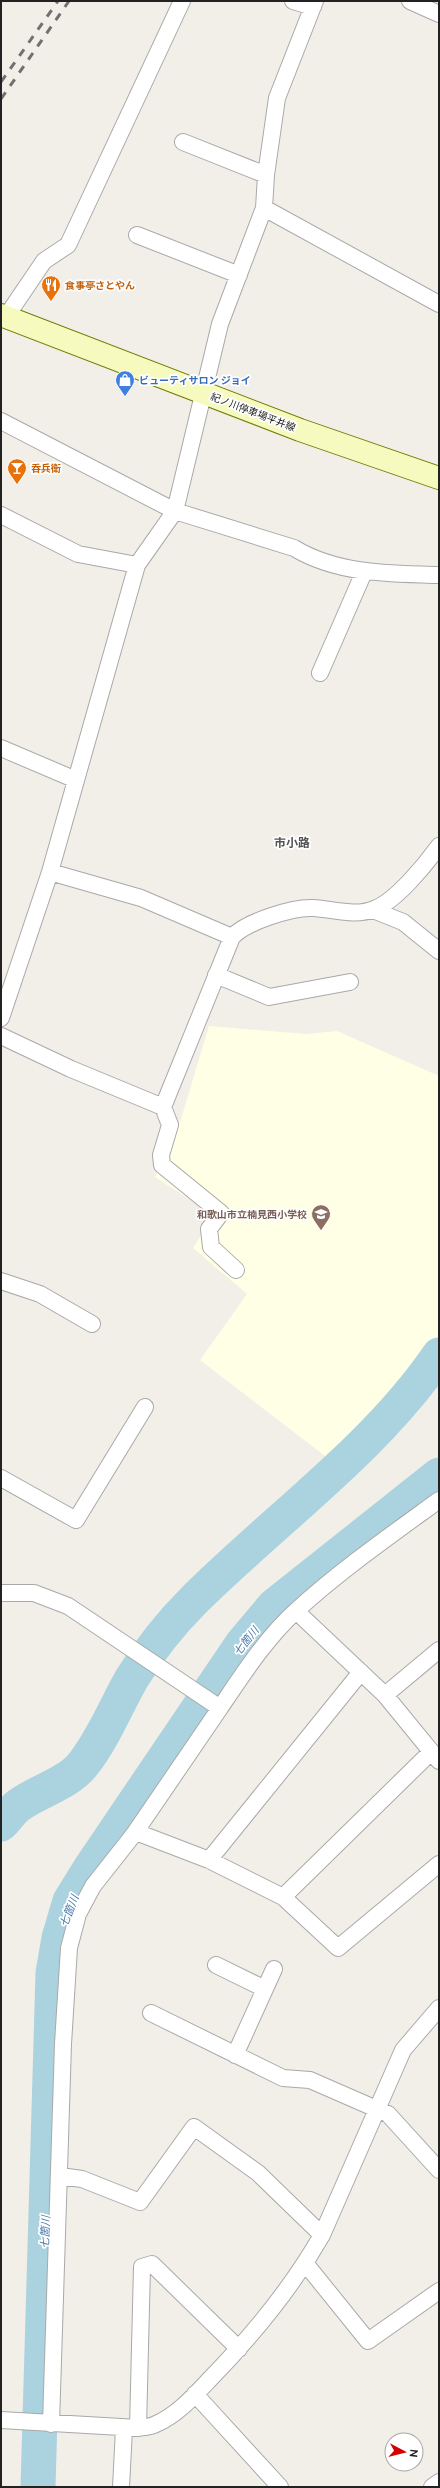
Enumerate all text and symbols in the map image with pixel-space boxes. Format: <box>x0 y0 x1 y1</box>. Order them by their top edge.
restaurant icon: 食事亭さとやん <box>40 274 62 302</box>
place label: 食事亭さとやん <box>65 280 135 291</box>
shop icon: ビューティサロン ジョイ <box>114 369 136 397</box>
place label: ビューティサロン ジョイ <box>139 375 251 386</box>
street label: 紀ノ川停車場平井線 <box>209 391 297 433</box>
bar icon: 呑兵衛 <box>6 457 28 485</box>
place label: 呑兵衛 <box>31 463 61 474</box>
district label: 市小路 <box>274 836 310 849</box>
school or university icon: 和歌山市立楠見西小学校 <box>310 1203 332 1231</box>
place label: 和歌山市立楠見西小学校 <box>197 1209 307 1220</box>
water label: 七箇川 <box>231 1624 262 1658</box>
water label: 七箇川 <box>57 1893 81 1929</box>
water label: 七箇川 <box>38 2214 52 2249</box>
north arrow <box>384 2432 424 2472</box>
text: N <box>407 2448 420 2458</box>

